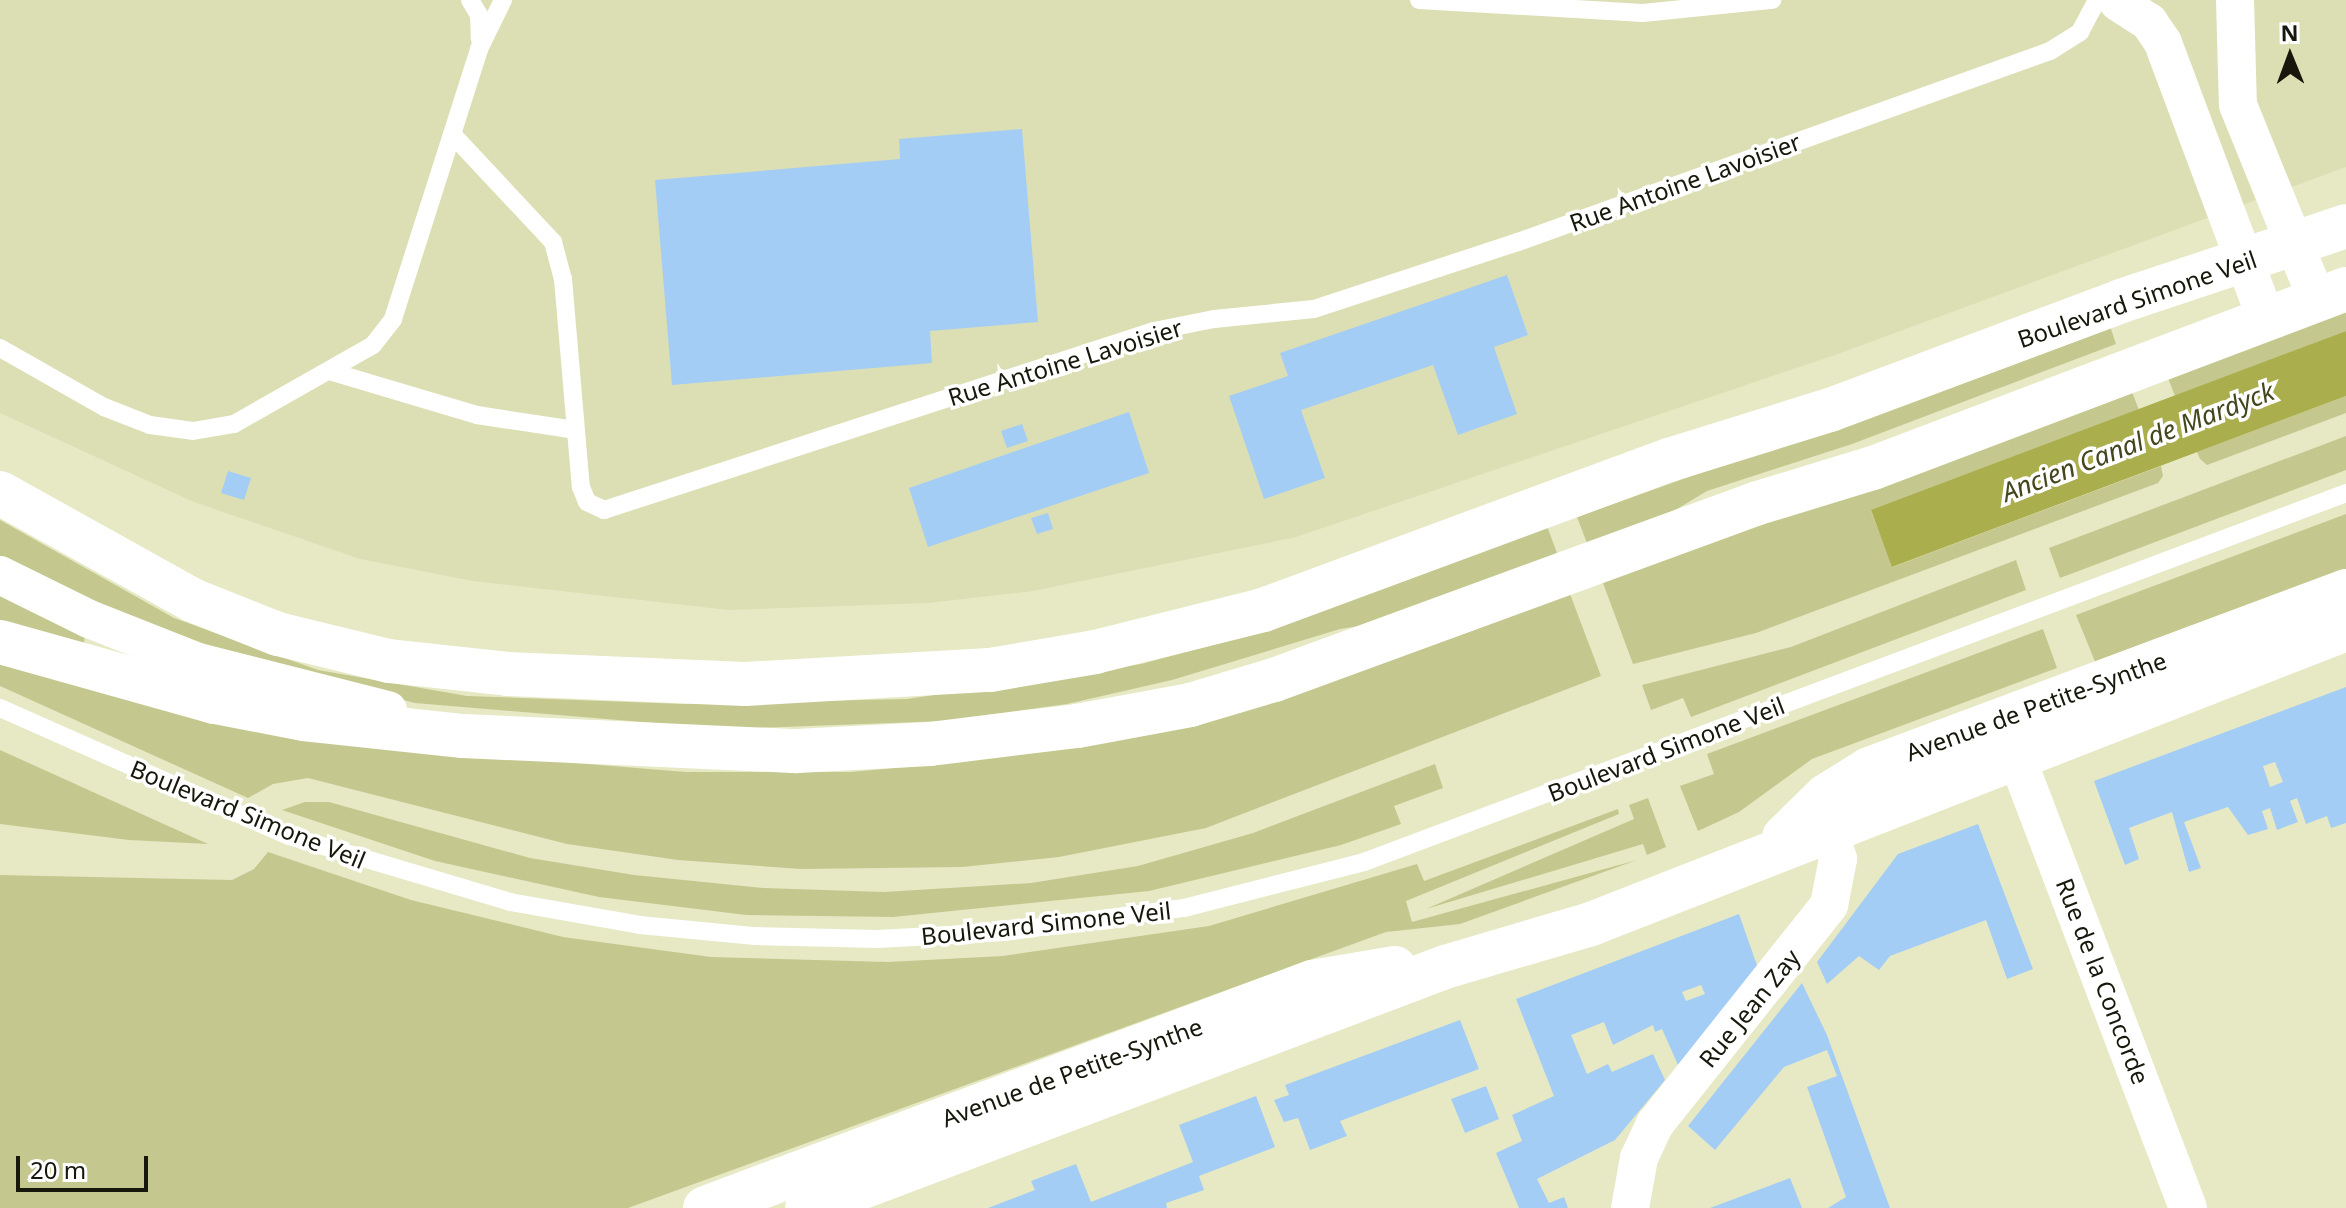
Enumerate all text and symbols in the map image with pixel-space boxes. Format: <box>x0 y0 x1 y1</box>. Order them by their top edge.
north arrow <box>2250 16 2330 96</box>
text: N <box>2280 17 2299 47</box>
street label: Rue Antoine Lavoisier <box>1566 127 1804 237</box>
street label: Boulevard Simone Veil <box>2014 245 2260 353</box>
street label: Rue Antoine Lavoisier <box>944 313 1186 411</box>
water label: Ancien Canal de Mardyck <box>1997 376 2279 508</box>
street label: Avenue de Petite-Synthe <box>1902 645 2170 767</box>
street label: Boulevard Simone Veil <box>1544 691 1788 807</box>
street label: Boulevard Simone Veil <box>126 754 370 874</box>
street label: Rue de la Concorde <box>2050 874 2156 1088</box>
street label: Boulevard Simone Veil <box>920 896 1172 950</box>
street label: Rue Jean Zay <box>1693 943 1805 1073</box>
street label: Avenue de Petite-Synthe <box>938 1011 1206 1133</box>
scale bar <box>20 1140 152 1190</box>
text: 20 m <box>30 1153 86 1186</box>

